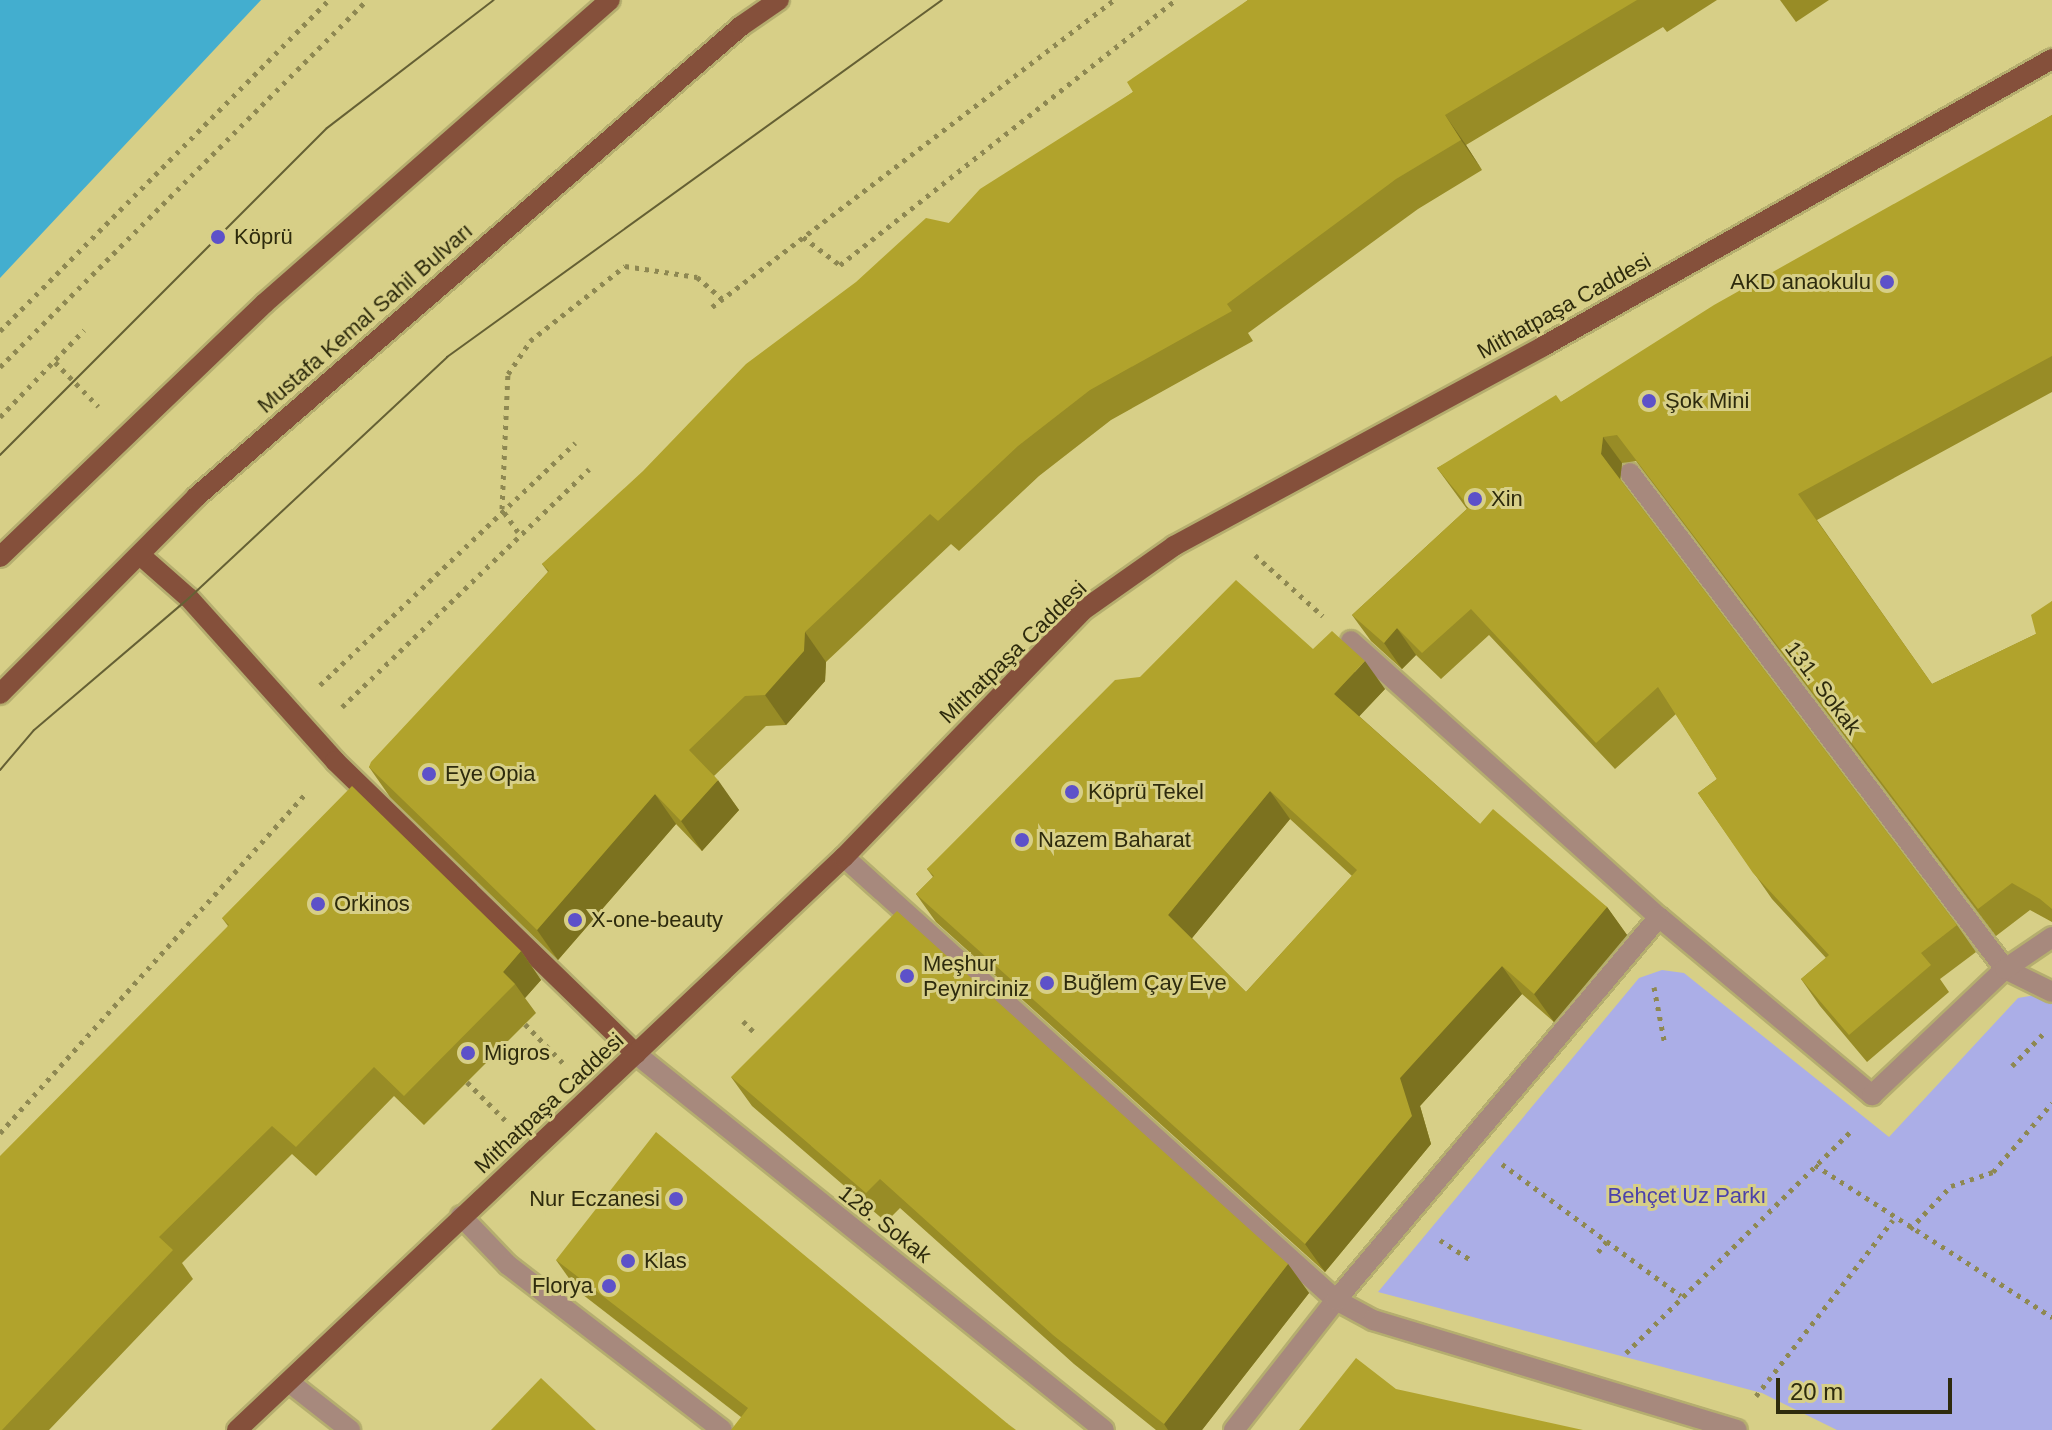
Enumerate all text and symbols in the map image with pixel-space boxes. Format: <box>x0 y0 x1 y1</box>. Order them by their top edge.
street label: Mustafa Kemal Sahil Bulvarı <box>252 217 478 419</box>
place label: Köprü <box>234 224 293 250</box>
marker: Köprü <box>209 228 227 246</box>
street label: Mithatpaşa Caddesi <box>1473 247 1655 365</box>
place label: AKD anaokulu <box>1730 269 1871 295</box>
marker: AKD anaokulu <box>1878 273 1896 291</box>
place label: Şok Mini <box>1665 388 1749 414</box>
marker: Şok Mini <box>1640 392 1658 410</box>
place label: Xin <box>1491 486 1523 512</box>
marker: Xin <box>1466 490 1484 508</box>
street label: Mithatpaşa Caddesi <box>934 575 1092 729</box>
street label: 131. Sokak <box>1779 636 1867 740</box>
place label: Eye Opia <box>445 761 535 787</box>
marker: Eye Opia <box>420 765 438 783</box>
place label: Köprü Tekel <box>1088 779 1204 805</box>
marker: Köprü Tekel <box>1063 783 1081 801</box>
place label: Nazem Baharat <box>1038 827 1191 853</box>
marker: Nazem Baharat <box>1013 831 1031 849</box>
place label: Orkinos <box>334 891 410 917</box>
marker: Orkinos <box>309 895 327 913</box>
place label: X-one-beauty <box>591 907 723 933</box>
marker: X-one-beauty <box>566 911 584 929</box>
place label: Meşhur Peynirciniz <box>923 950 1029 1002</box>
marker: Meşhur Peynirciniz <box>898 967 916 985</box>
place label: Buğlem Çay Eve <box>1063 970 1227 996</box>
marker: Buğlem Çay Eve <box>1038 974 1056 992</box>
street label: Mithatpaşa Caddesi <box>469 1027 629 1179</box>
place label: Migros <box>484 1040 550 1066</box>
marker: Migros <box>459 1044 477 1062</box>
street label: 128. Sokak <box>834 1180 936 1268</box>
park label: Behçet Uz Parkı <box>1608 1183 1766 1209</box>
place label: Nur Eczanesi <box>529 1186 660 1212</box>
marker: Nur Eczanesi <box>667 1190 685 1208</box>
place label: Klas <box>644 1248 687 1274</box>
marker: Klas <box>619 1252 637 1270</box>
place label: Florya <box>532 1273 593 1299</box>
marker: Florya <box>600 1277 618 1295</box>
scale bar <box>1780 1362 1956 1412</box>
text: 20 m <box>1790 1378 1843 1405</box>

